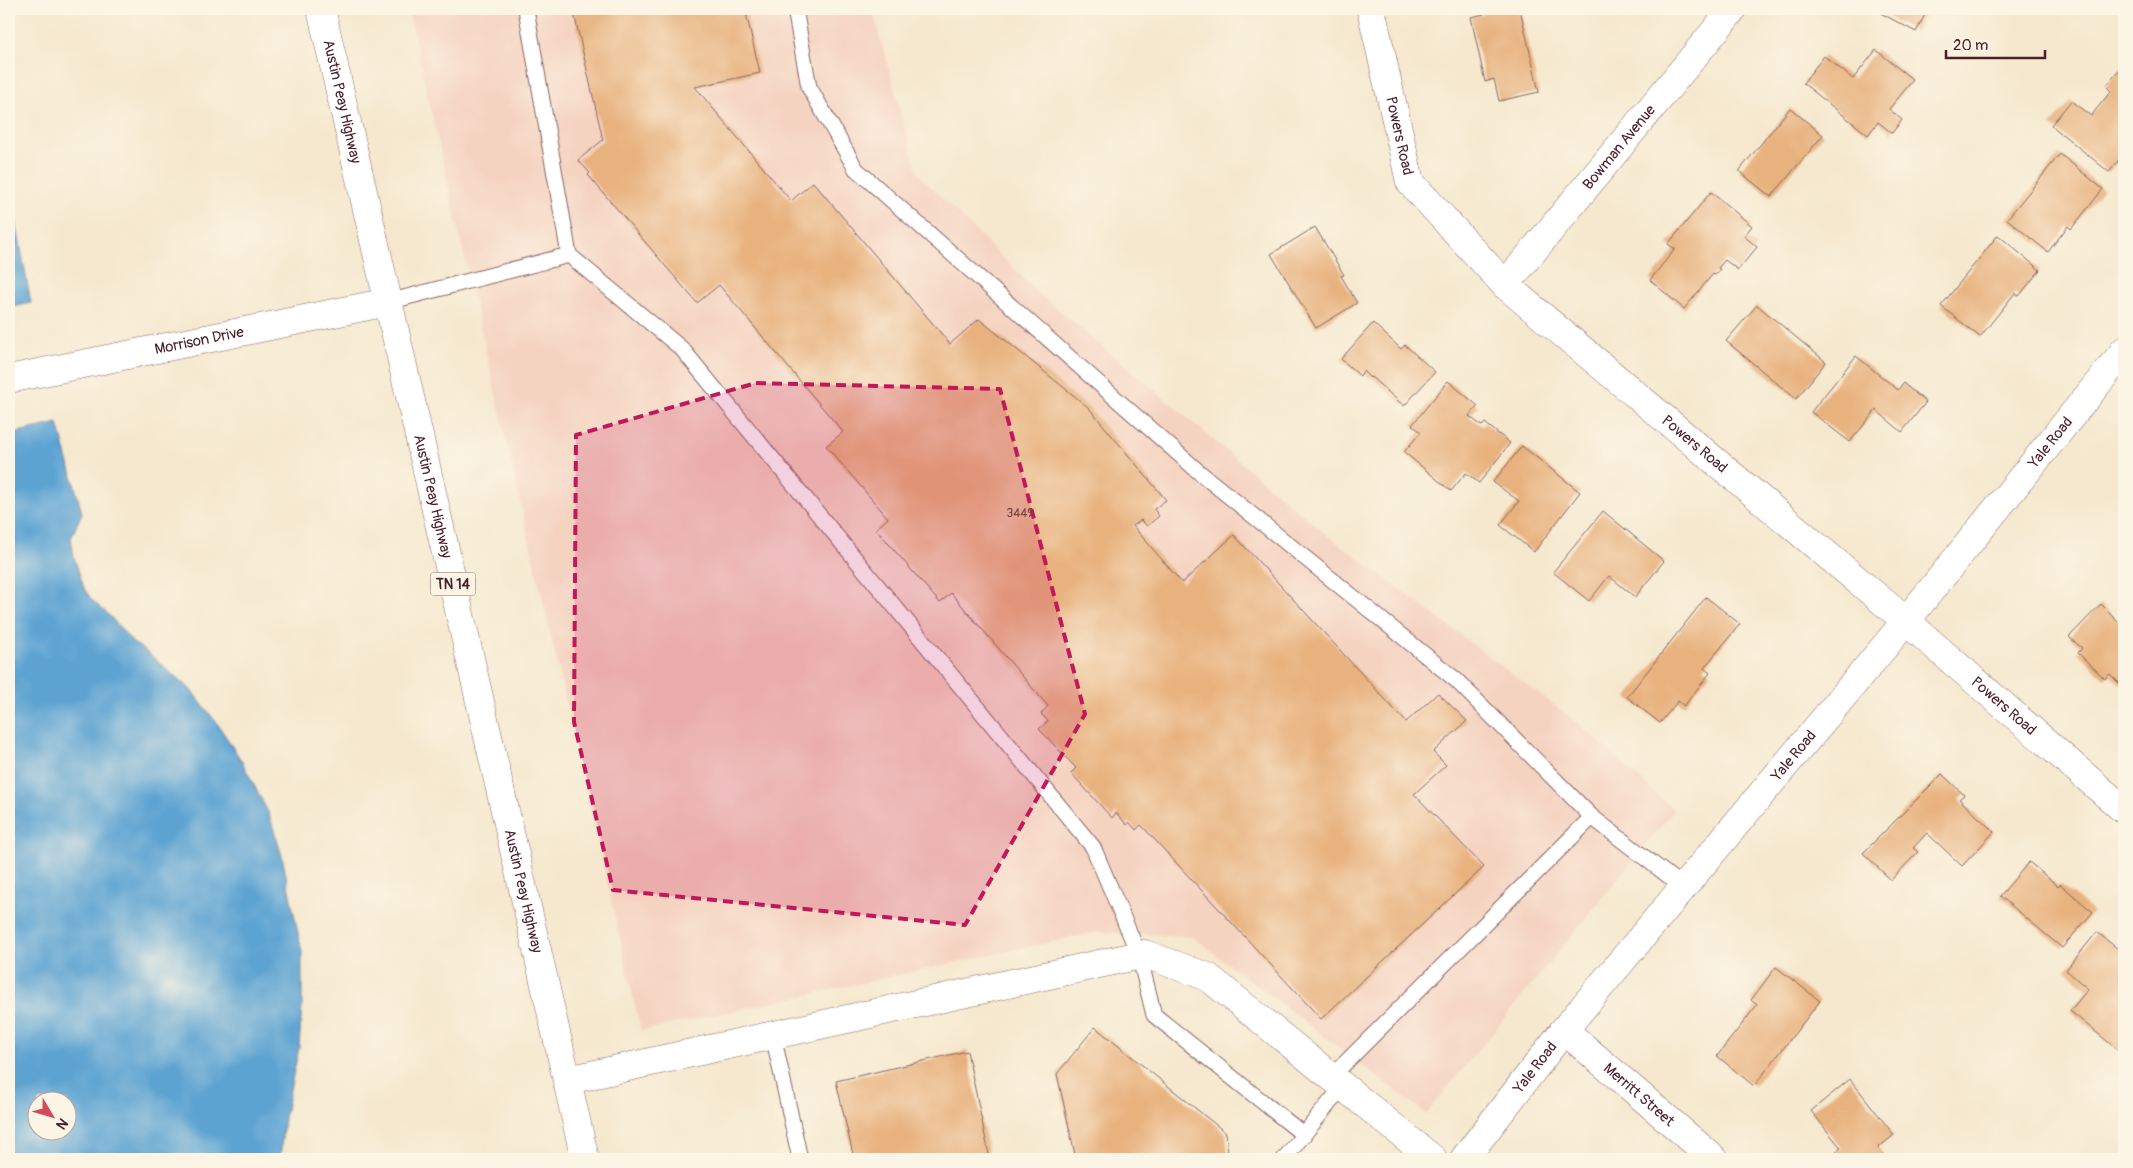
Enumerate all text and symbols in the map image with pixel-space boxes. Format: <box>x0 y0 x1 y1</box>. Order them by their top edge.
scale bar <box>1946 28 2044 60</box>
text: 20 m <box>1953 36 1988 55</box>
street label: Austin Peay Highway <box>318 38 365 166</box>
street label: Powers Road <box>1381 95 1417 177</box>
street label: Bowman Avenue <box>1579 101 1660 194</box>
street label: Morrison Drive <box>153 322 246 359</box>
street label: Powers Road <box>1658 411 1731 477</box>
street label: Yale Road <box>2024 413 2077 473</box>
street label: Austin Peay Highway <box>409 433 456 561</box>
house number: 3449 <box>1007 506 1033 521</box>
road number: TN 14 <box>430 572 476 596</box>
street label: Powers Road <box>1967 673 2040 740</box>
street label: Yale Road <box>1767 727 1821 786</box>
street label: Austin Peay Highway <box>500 827 547 956</box>
street label: Yale Road <box>1509 1038 1561 1098</box>
street label: Merritt Street <box>1599 1059 1679 1131</box>
north arrow <box>28 1090 78 1140</box>
text: N <box>52 1115 71 1133</box>

